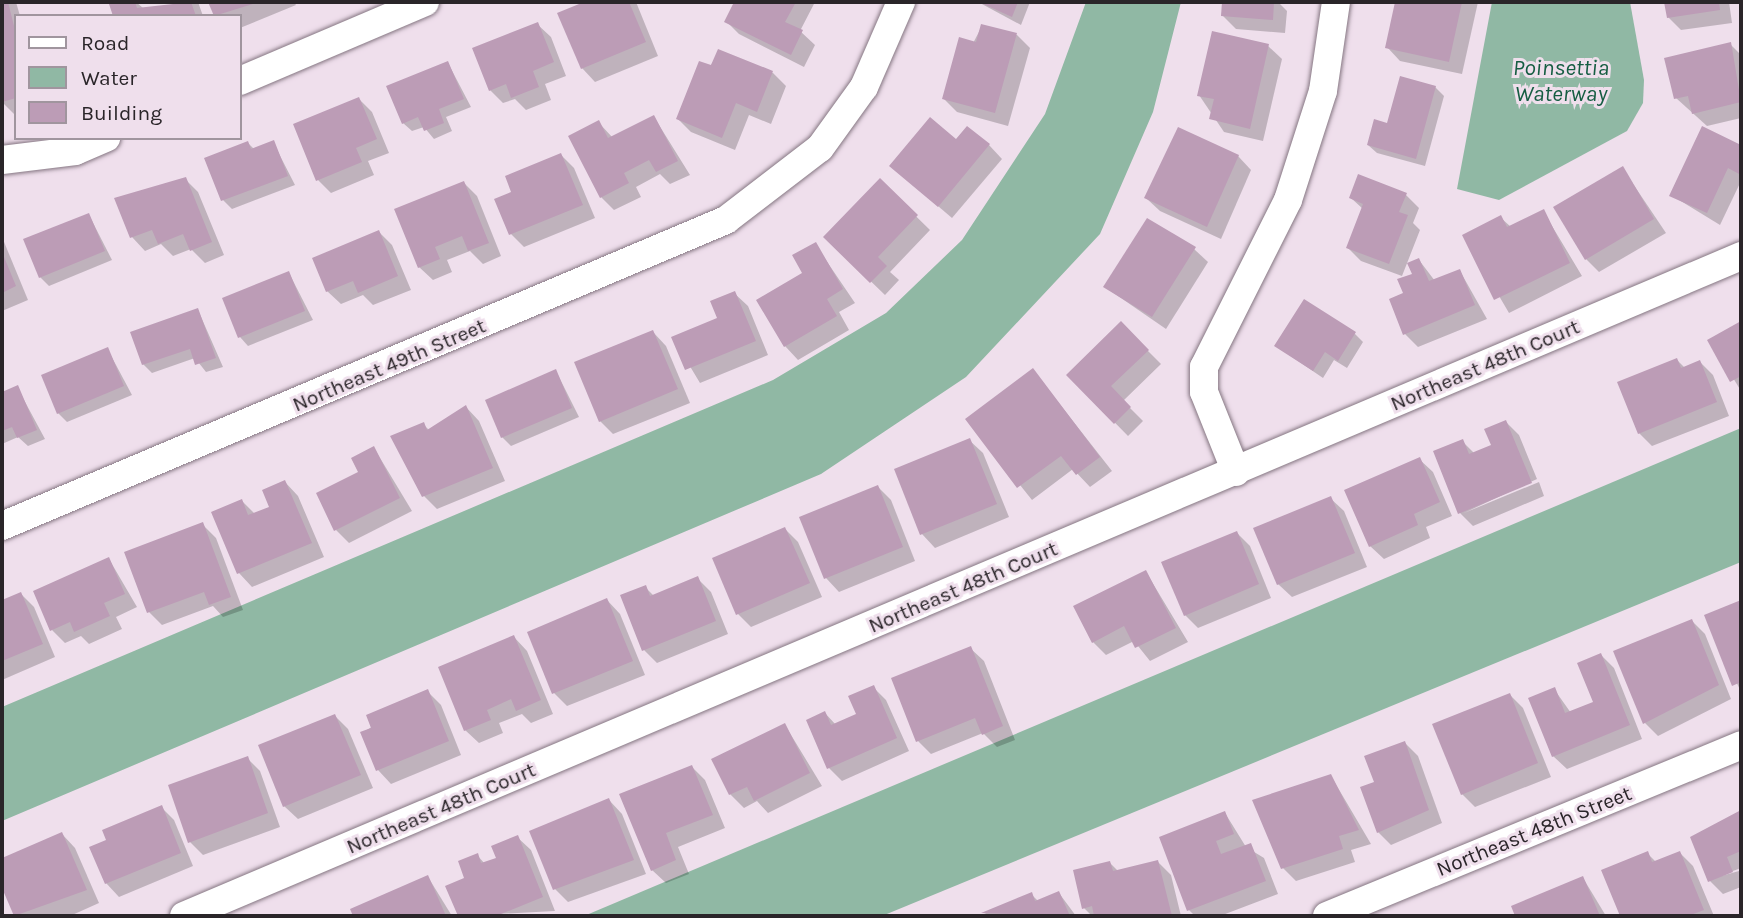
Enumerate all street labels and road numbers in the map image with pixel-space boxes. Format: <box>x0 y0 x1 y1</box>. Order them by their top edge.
street label: Northeast 49th Street <box>289 313 489 417</box>
street label: Northeast 48th Court <box>1387 314 1583 416</box>
street label: Northeast 48th Court <box>865 536 1061 638</box>
street label: Northeast 48th Court <box>343 757 539 859</box>
street label: Northeast 48th Street <box>1433 780 1635 882</box>

